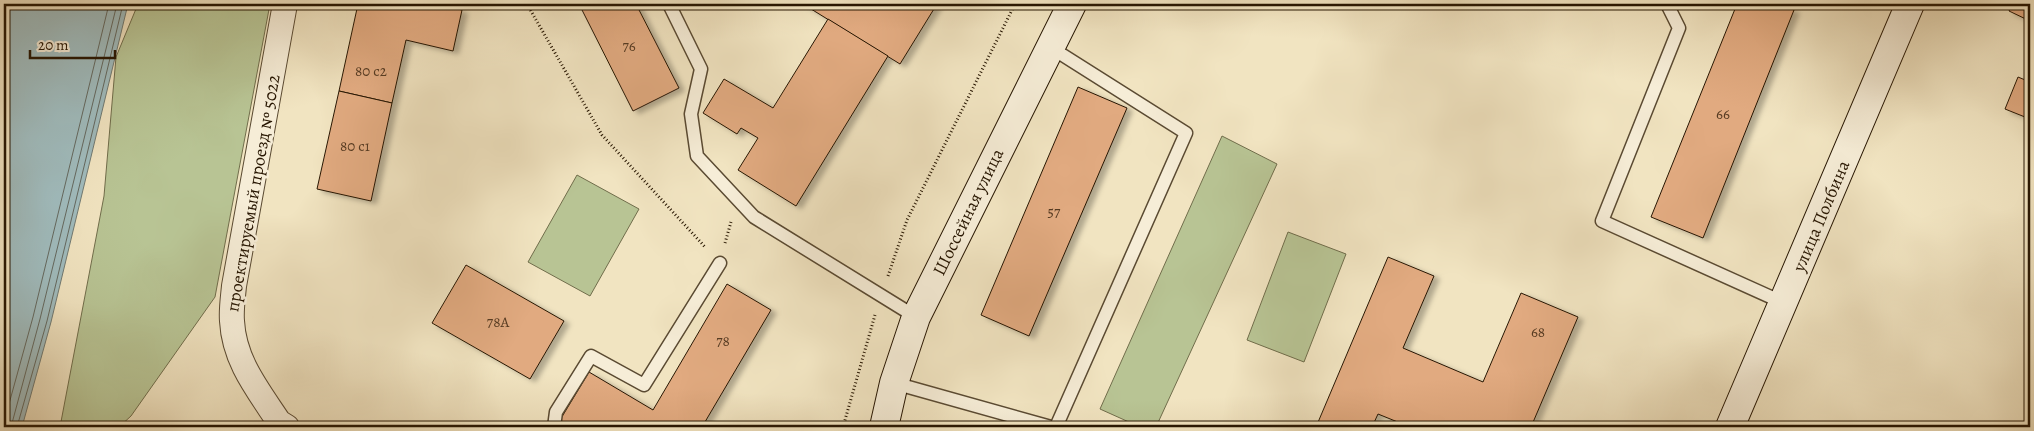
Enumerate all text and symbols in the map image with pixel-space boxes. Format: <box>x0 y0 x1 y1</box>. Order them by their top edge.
scale bar <box>30 28 115 60</box>
text: 20 m <box>38 35 69 55</box>
house number: 76 <box>622 36 636 56</box>
house number: 80 с2 <box>355 61 387 81</box>
street label: проектируемый проезд № 5022 <box>220 72 286 314</box>
house number: 66 <box>1716 104 1730 124</box>
house number: 80 с1 <box>340 136 370 156</box>
street label: Шоссейная улица <box>927 144 1009 280</box>
street label: улица Полбина <box>1786 156 1856 276</box>
house number: 57 <box>1048 202 1061 222</box>
house number: 78А <box>487 312 509 332</box>
house number: 68 <box>1531 322 1545 342</box>
house number: 78 <box>716 331 730 351</box>

